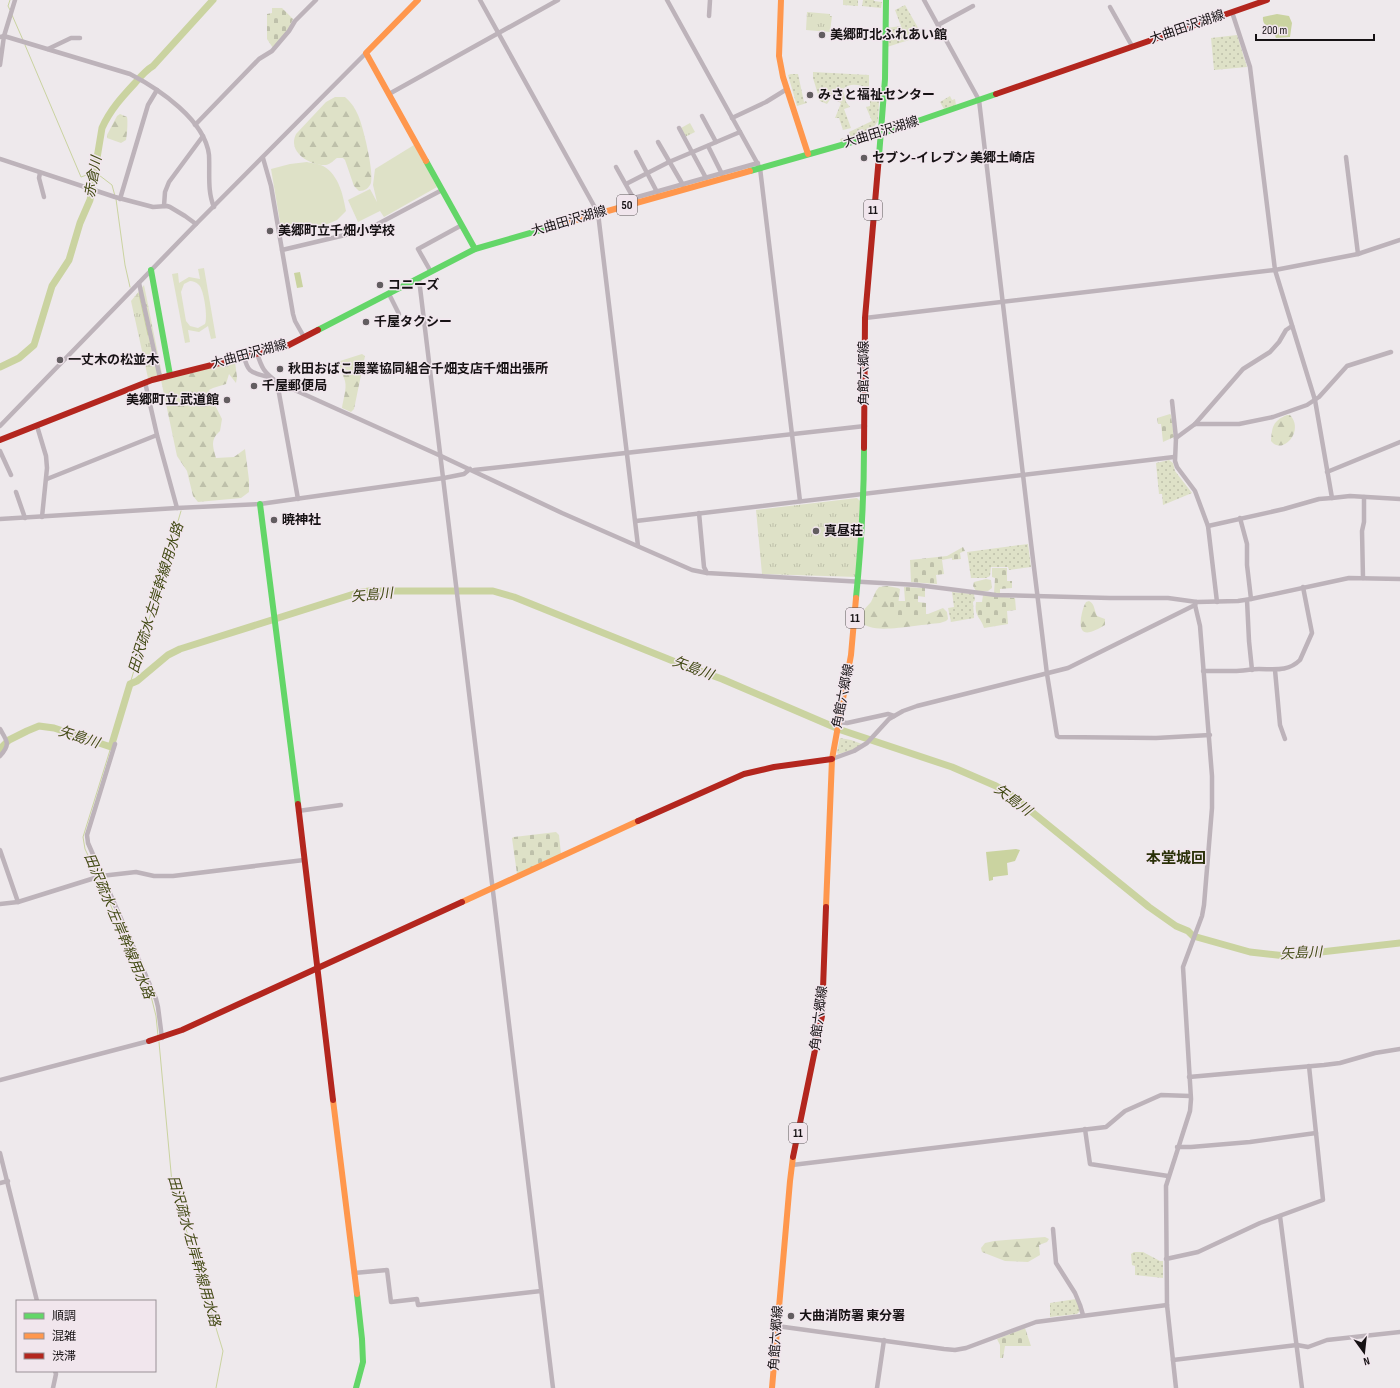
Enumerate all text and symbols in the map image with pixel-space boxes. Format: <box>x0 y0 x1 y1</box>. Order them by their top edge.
street label: 大曲田沢湖線 <box>1148 7 1226 47</box>
scale bar <box>1256 16 1374 42</box>
text: 200 m <box>1262 23 1288 38</box>
place label: 美郷町北ふれあい館 <box>830 27 947 43</box>
marker: 美郷町北ふれあい館 <box>817 30 827 40</box>
place label: みさと福祉センター <box>818 87 935 103</box>
marker: みさと福祉センター <box>805 90 815 100</box>
street label: 大曲田沢湖線 <box>841 113 921 151</box>
place label: セブン-イレブン 美郷土崎店 <box>872 150 1035 166</box>
water label: 赤倉川 <box>81 153 105 199</box>
marker: セブン-イレブン 美郷土崎店 <box>859 153 869 163</box>
road number: 50 <box>617 195 637 215</box>
road number: 11 <box>864 200 882 220</box>
street label: 大曲田沢湖線 <box>529 203 609 239</box>
place label: 美郷町立千畑小学校 <box>278 223 395 239</box>
marker: 美郷町立千畑小学校 <box>265 226 275 236</box>
place label: コニーズ <box>388 277 439 293</box>
marker: コニーズ <box>375 280 385 290</box>
place label: 千屋タクシー <box>374 314 452 330</box>
marker: 千屋タクシー <box>361 317 371 327</box>
street label: 大曲田沢湖線 <box>209 336 289 372</box>
street label: 角館六郷線 <box>856 340 872 406</box>
place label: 一丈木の松並木 <box>68 352 160 368</box>
marker: 一丈木の松並木 <box>55 355 65 365</box>
place label: 秋田おばこ農業協同組合千畑支店千畑出張所 <box>288 361 548 377</box>
marker: 秋田おばこ農業協同組合千畑支店千畑出張所 <box>275 364 285 374</box>
place label: 千屋郵便局 <box>262 378 327 394</box>
marker: 千屋郵便局 <box>249 381 259 391</box>
place label: 美郷町立 武道館 <box>126 392 219 408</box>
marker: 美郷町立 武道館 <box>222 395 232 405</box>
place label: 暁神社 <box>282 512 321 528</box>
marker: 暁神社 <box>269 515 279 525</box>
water label: 田沢疏水 左岸幹線用水路 <box>125 520 187 675</box>
place label: 真昼荘 <box>824 523 863 539</box>
marker: 真昼荘 <box>811 526 821 536</box>
water label: 矢島川 <box>350 585 396 605</box>
road number: 11 <box>846 608 864 628</box>
water label: 矢島川 <box>670 653 718 684</box>
street label: 角館六郷線 <box>829 663 857 729</box>
water label: 矢島川 <box>56 722 104 752</box>
water label: 矢島川 <box>991 781 1036 821</box>
district label: 本堂城回 <box>1146 849 1206 868</box>
water label: 田沢疏水 左岸幹線用水路 <box>81 851 158 1002</box>
water label: 矢島川 <box>1280 943 1324 963</box>
street label: 角館六郷線 <box>807 985 831 1051</box>
road number: 11 <box>789 1123 807 1143</box>
water label: 田沢疏水 左岸幹線用水路 <box>164 1174 224 1329</box>
legend <box>16 1300 156 1372</box>
street label: 角館六郷線 <box>766 1305 786 1371</box>
place label: 大曲消防署 東分署 <box>799 1308 905 1324</box>
text: 順調 <box>52 1309 76 1324</box>
marker: 大曲消防署 東分署 <box>786 1311 796 1321</box>
text: 混雑 <box>52 1329 76 1344</box>
north arrow <box>1344 1332 1384 1372</box>
text: 渋滞 <box>52 1349 76 1364</box>
text: N <box>1362 1354 1371 1368</box>

